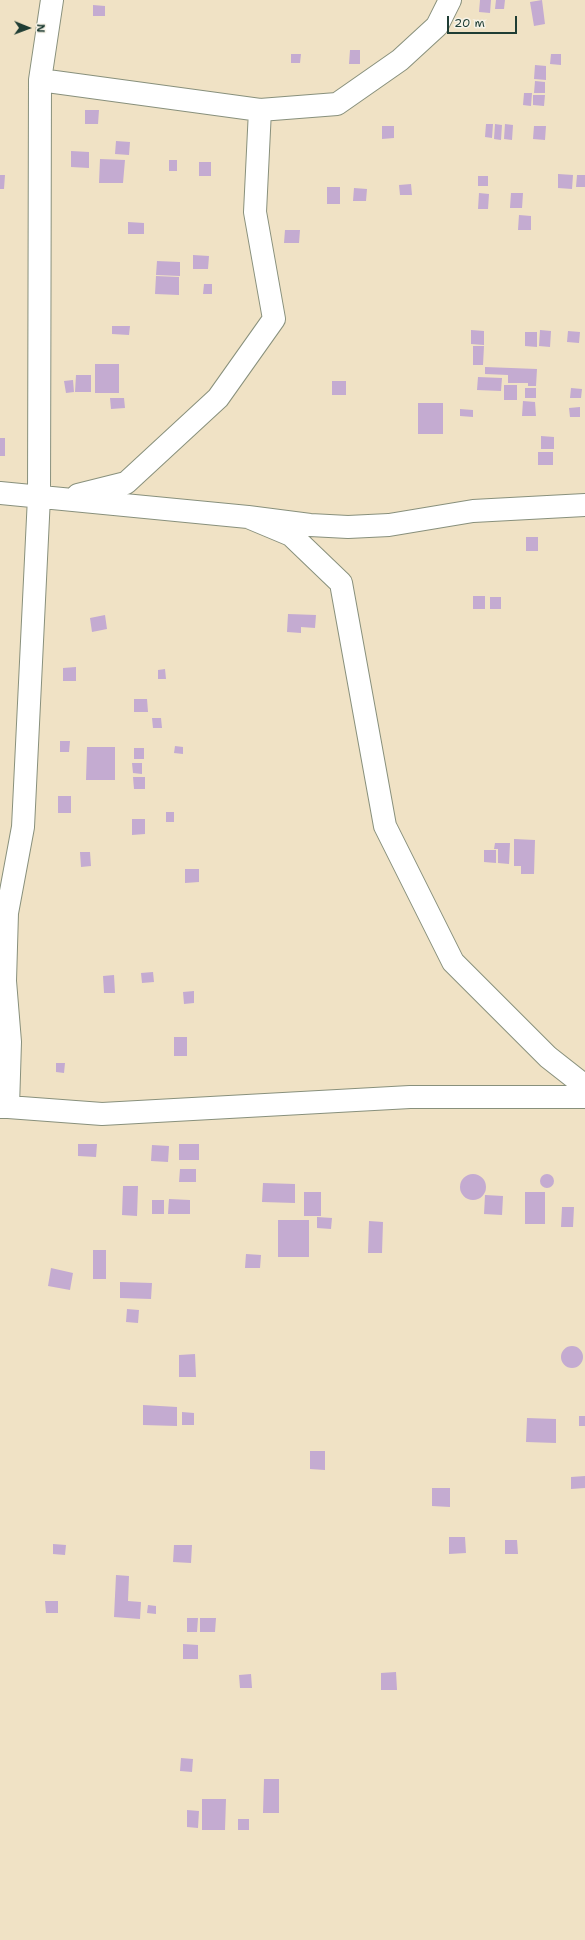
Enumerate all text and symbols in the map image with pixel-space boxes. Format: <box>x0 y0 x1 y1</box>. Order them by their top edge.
north arrow <box>8 8 48 48</box>
scale bar <box>449 8 519 34</box>
text: 20 m <box>454 15 485 31</box>
text: N <box>33 24 48 33</box>

